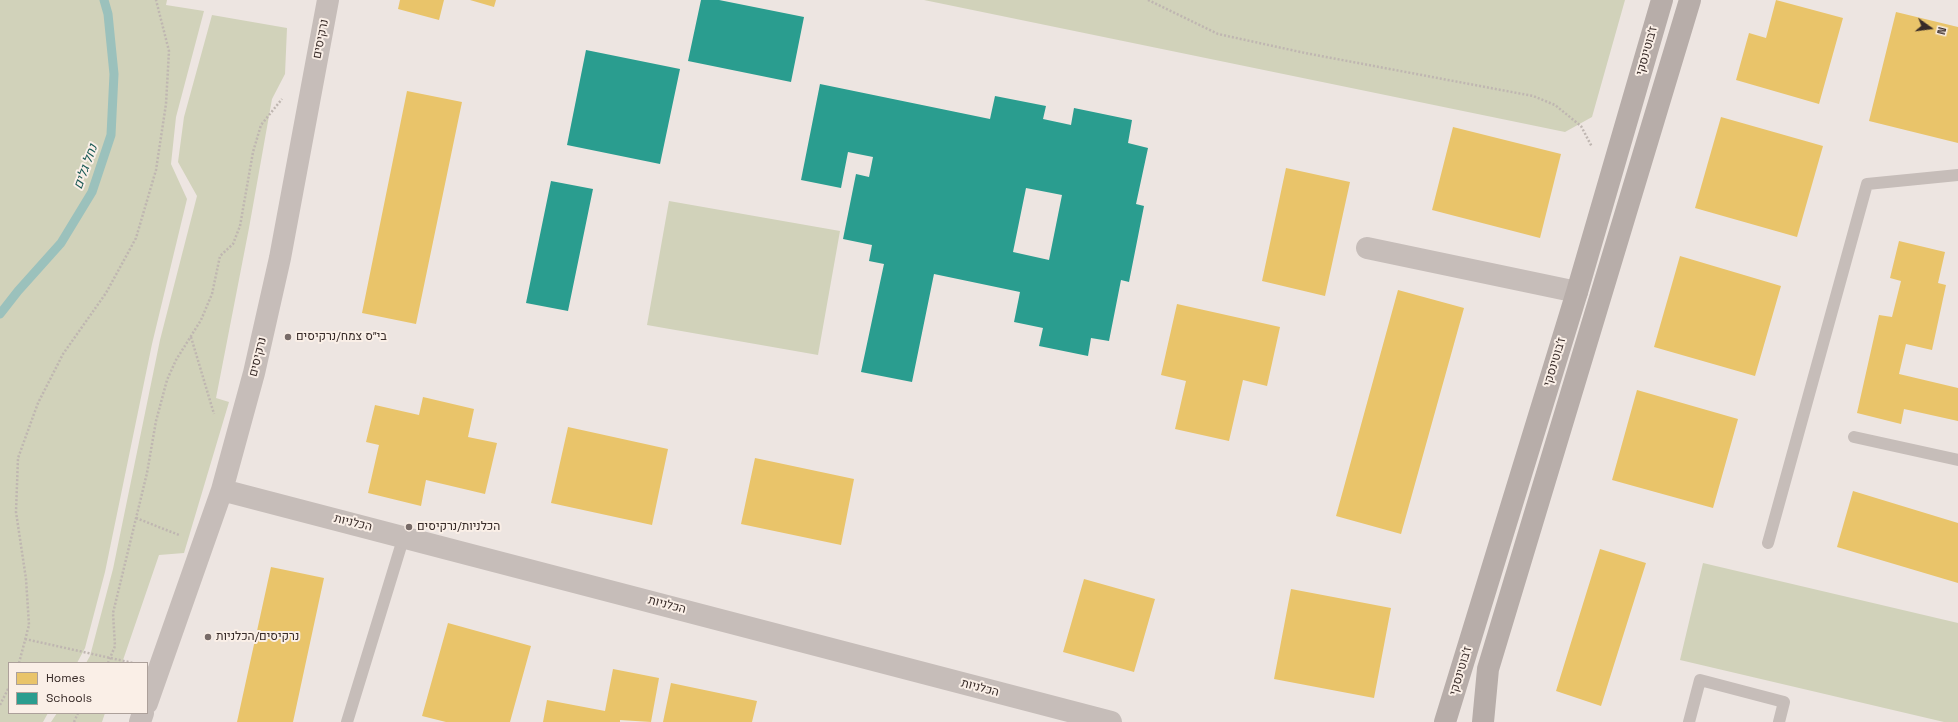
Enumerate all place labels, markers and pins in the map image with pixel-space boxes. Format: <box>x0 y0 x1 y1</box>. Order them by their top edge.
place label: בי״ס צמח/נרקיסים <box>296 330 387 344</box>
marker: בי״ס צמח/נרקיסים <box>283 332 293 342</box>
place label: הכלניות/נרקיסים <box>417 520 500 534</box>
marker: הכלניות/נרקיסים <box>404 522 414 532</box>
place label: נרקיסים/הכלניות <box>216 630 299 644</box>
marker: נרקיסים/הכלניות <box>203 632 213 642</box>

